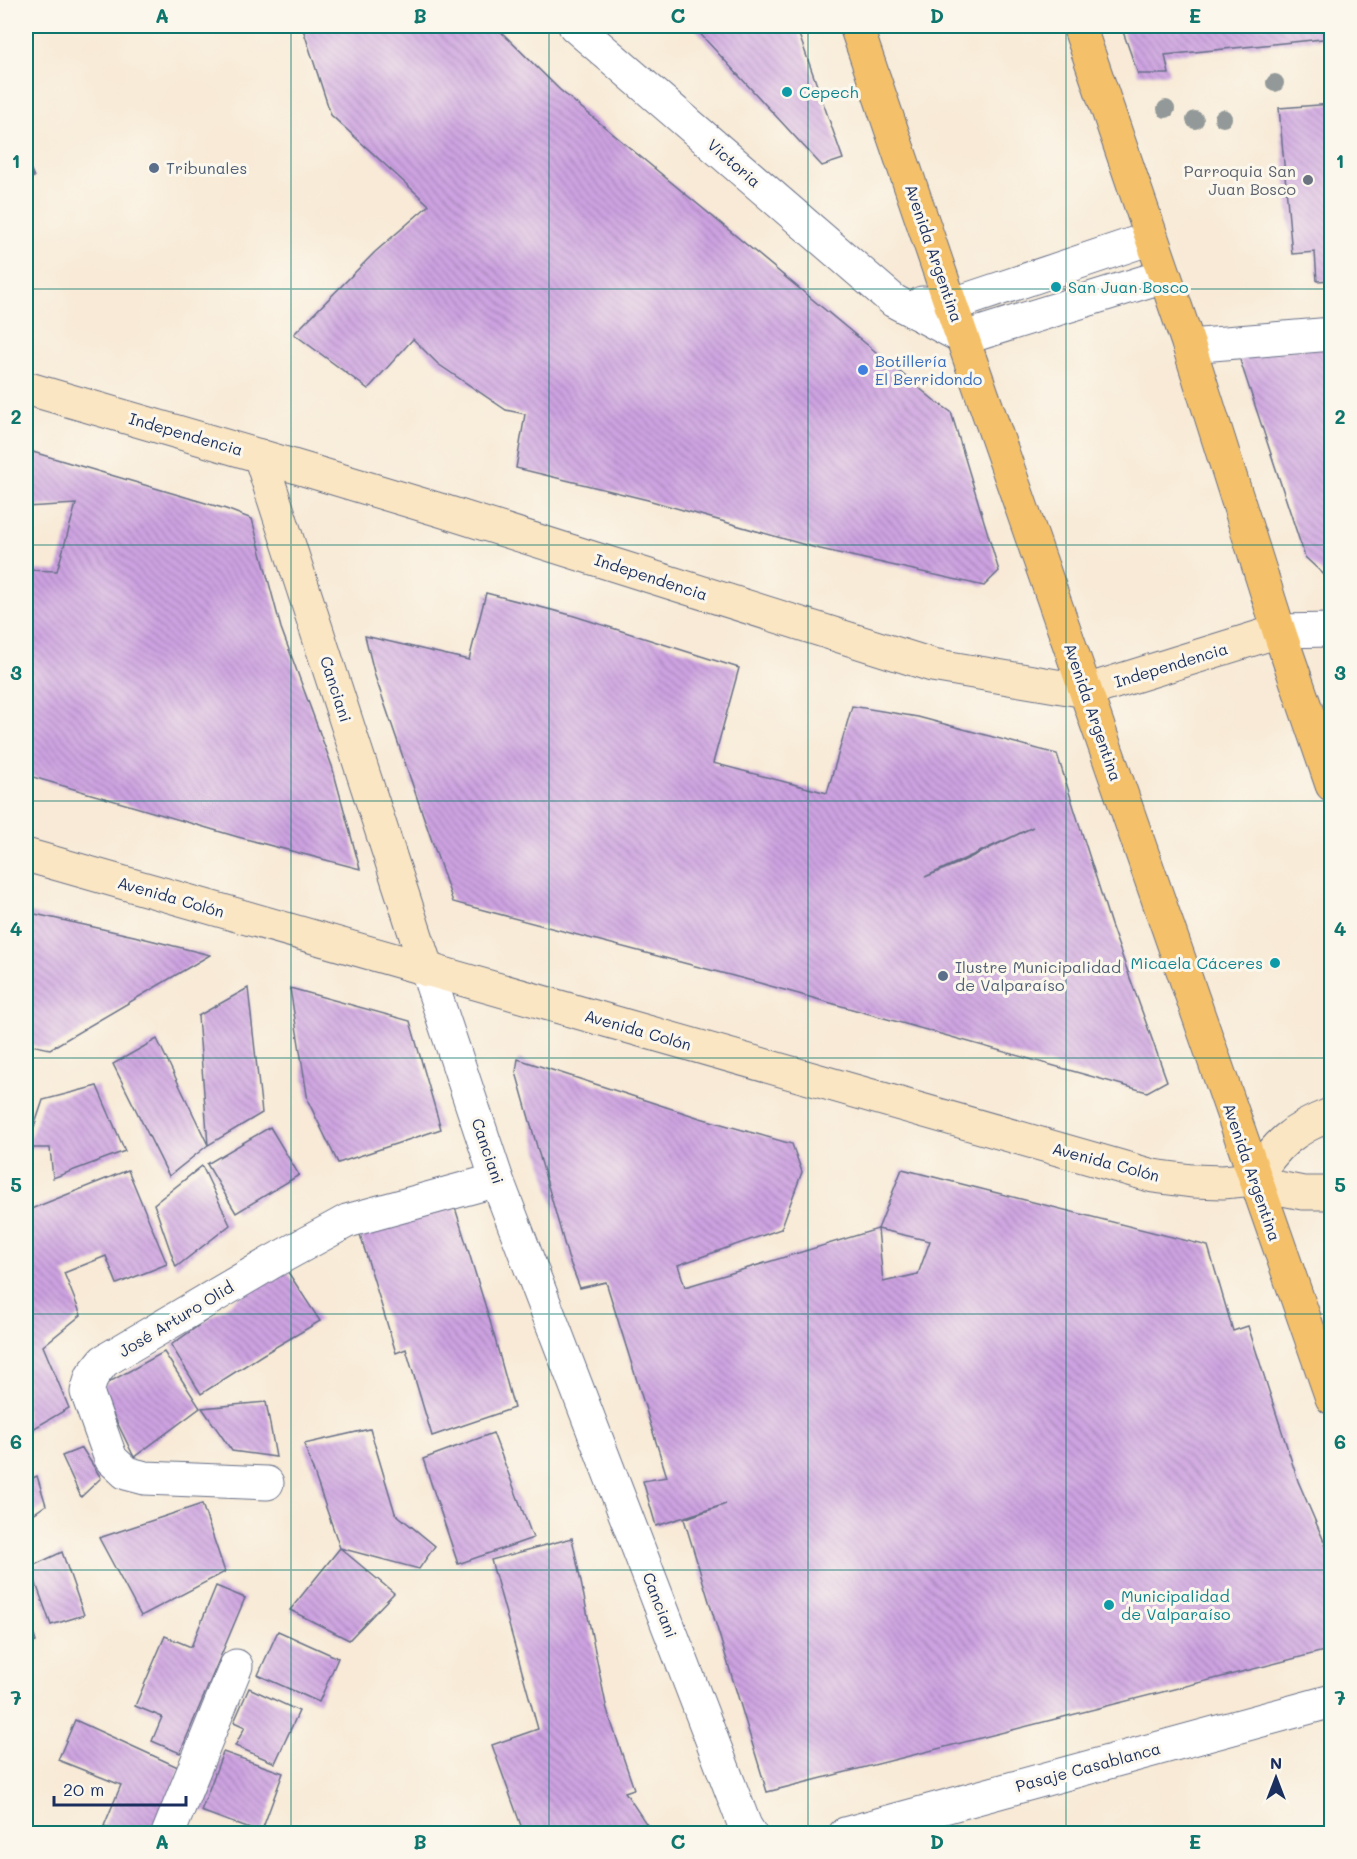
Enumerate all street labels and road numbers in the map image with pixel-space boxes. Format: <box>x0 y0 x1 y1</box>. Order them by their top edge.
street label: Victoria <box>703 134 765 192</box>
street label: Avenida Argentina <box>901 181 968 325</box>
street label: Independencia <box>127 407 246 460</box>
street label: Independencia <box>592 548 710 605</box>
street label: Independencia <box>1111 637 1230 692</box>
street label: Avenida Argentina <box>1060 640 1127 784</box>
street label: Canciani <box>316 653 357 725</box>
street label: Avenida Colón <box>115 871 227 922</box>
street label: Avenida Colón <box>582 1004 694 1055</box>
street label: Avenida Argentina <box>1219 1100 1286 1244</box>
street label: Canciani <box>467 1115 510 1187</box>
street label: Avenida Colón <box>1050 1137 1162 1186</box>
street label: José Arturo Olid <box>114 1276 237 1361</box>
street label: Canciani <box>638 1569 683 1640</box>
street label: Pasaje Casablanca <box>1013 1737 1163 1796</box>

